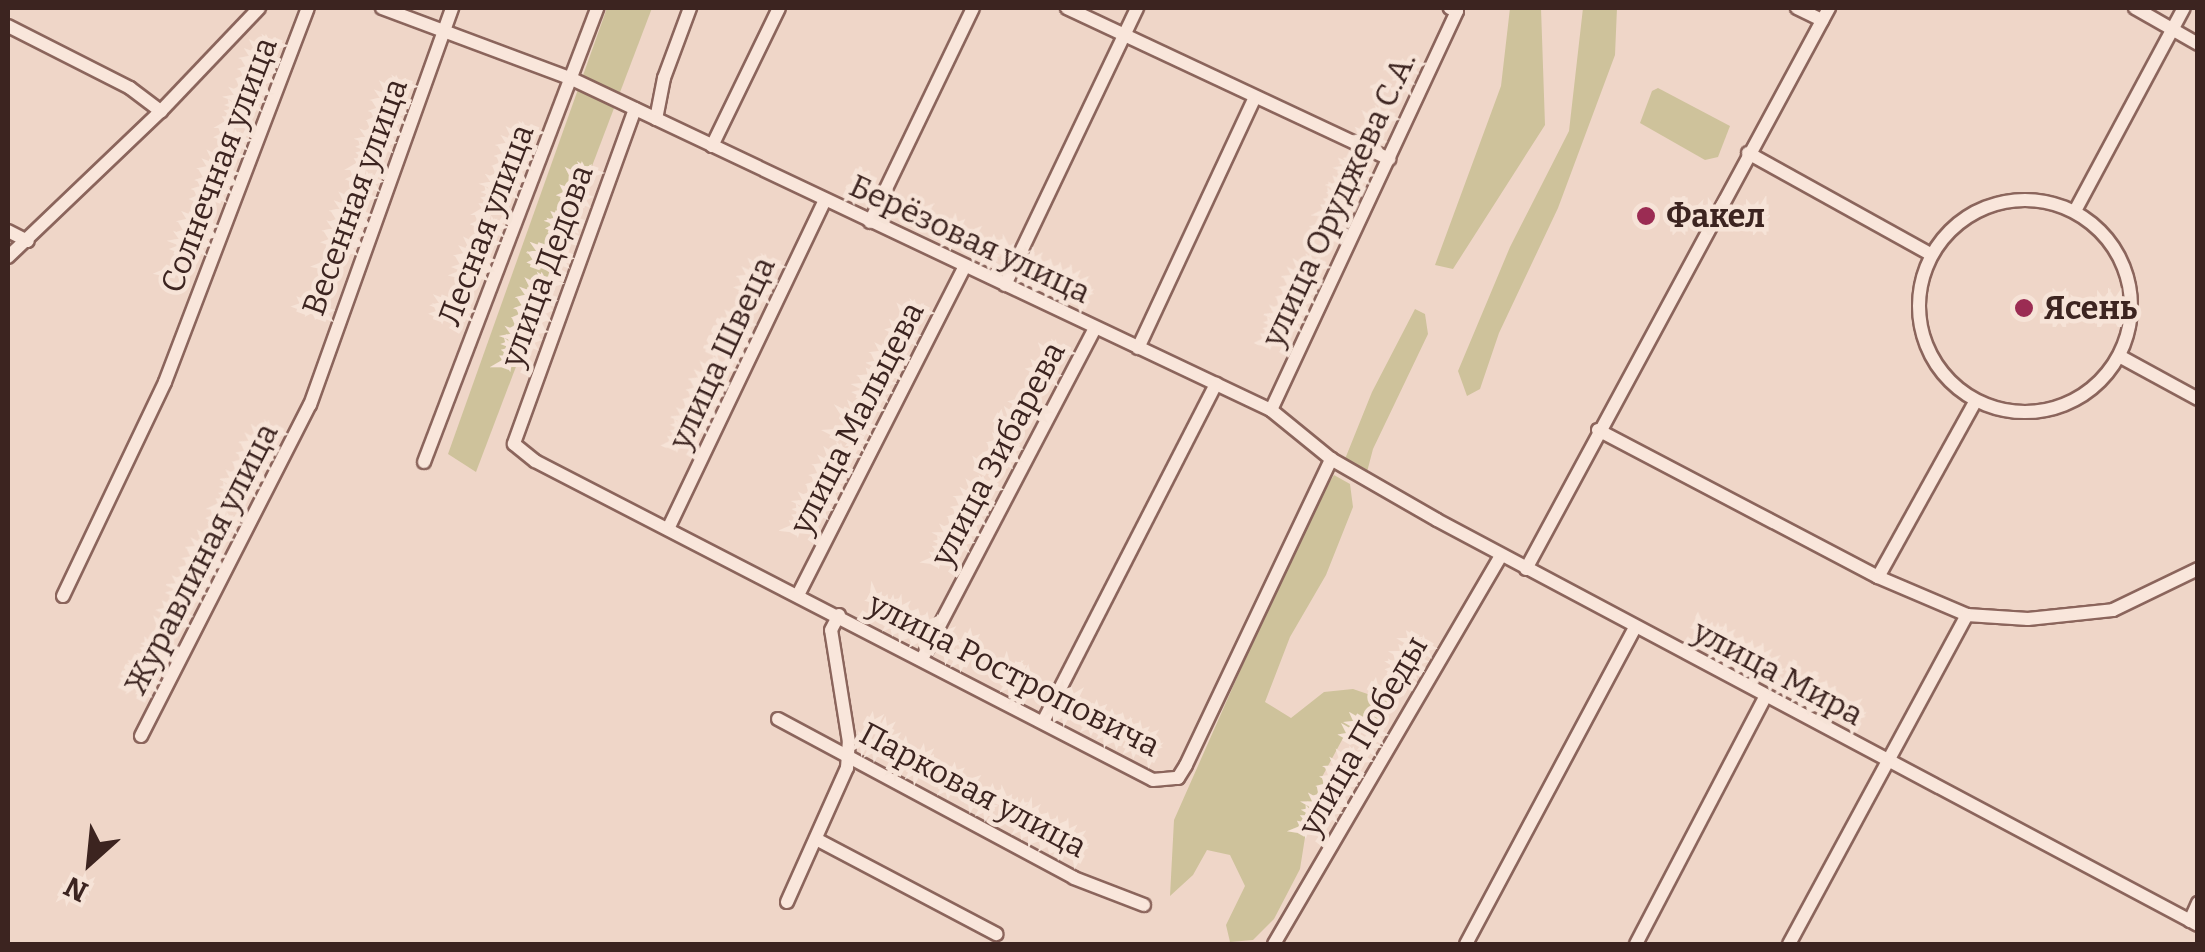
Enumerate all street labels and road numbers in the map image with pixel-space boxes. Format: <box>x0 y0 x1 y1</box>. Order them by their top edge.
street label: Солнечная улица <box>153 32 285 298</box>
street label: улица Оруджева С.А. <box>1254 45 1424 353</box>
street label: Весенная улица <box>294 73 416 321</box>
street label: Лесная улица <box>430 119 542 331</box>
street label: улица Дедова <box>493 160 601 372</box>
street label: Берёзовая улица <box>843 166 1097 312</box>
street label: улица Швеца <box>661 251 783 455</box>
street label: улица Мальцева <box>782 296 932 540</box>
street label: улица Зибарева <box>923 335 1073 573</box>
street label: Журавлиная улица <box>116 417 286 701</box>
street label: улица Ростроповича <box>862 585 1166 765</box>
street label: улица Мира <box>1686 612 1870 734</box>
street label: улица Победы <box>1290 629 1436 843</box>
street label: Парковая улица <box>853 714 1093 866</box>

